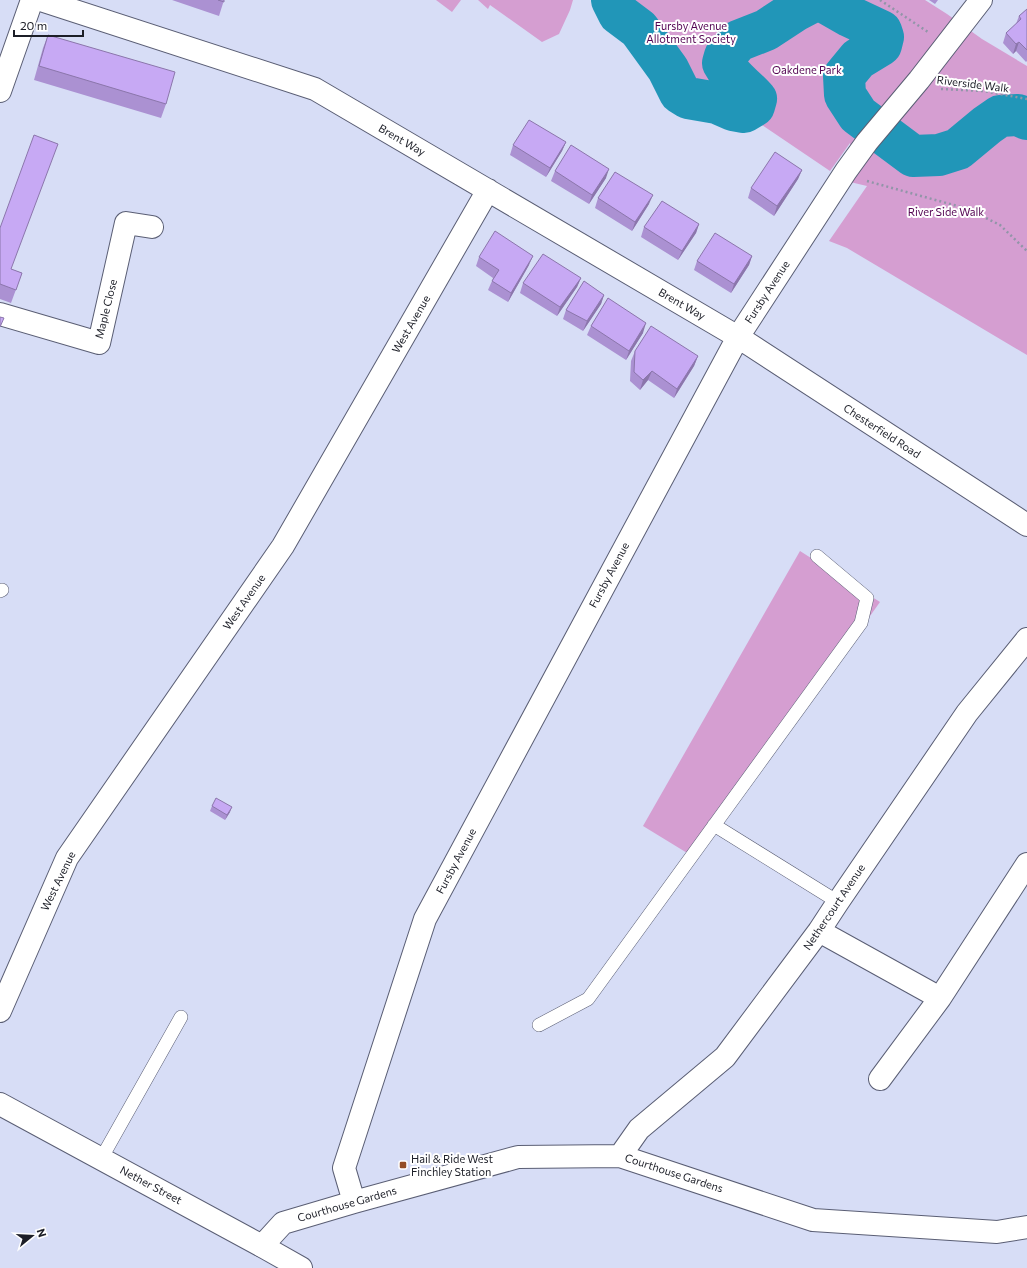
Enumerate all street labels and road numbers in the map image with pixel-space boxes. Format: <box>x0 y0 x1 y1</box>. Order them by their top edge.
street label: Riverside Walk <box>936 73 1010 94</box>
street label: Brent Way <box>376 121 428 158</box>
street label: Fursby Avenue <box>741 258 792 326</box>
street label: Maple Close <box>92 278 119 340</box>
street label: Brent Way <box>656 285 708 322</box>
street label: West Avenue <box>389 292 432 355</box>
street label: Chesterfield Road <box>841 401 923 460</box>
street label: Fursby Avenue <box>586 540 631 610</box>
street label: West Avenue <box>220 571 268 632</box>
street label: Fursby Avenue <box>433 826 478 896</box>
street label: West Avenue <box>38 849 78 913</box>
street label: Nethercourt Avenue <box>800 861 867 952</box>
street label: Courthouse Gardens <box>623 1150 725 1195</box>
street label: Nether Street <box>118 1163 185 1207</box>
street label: Courthouse Gardens <box>296 1183 398 1224</box>

